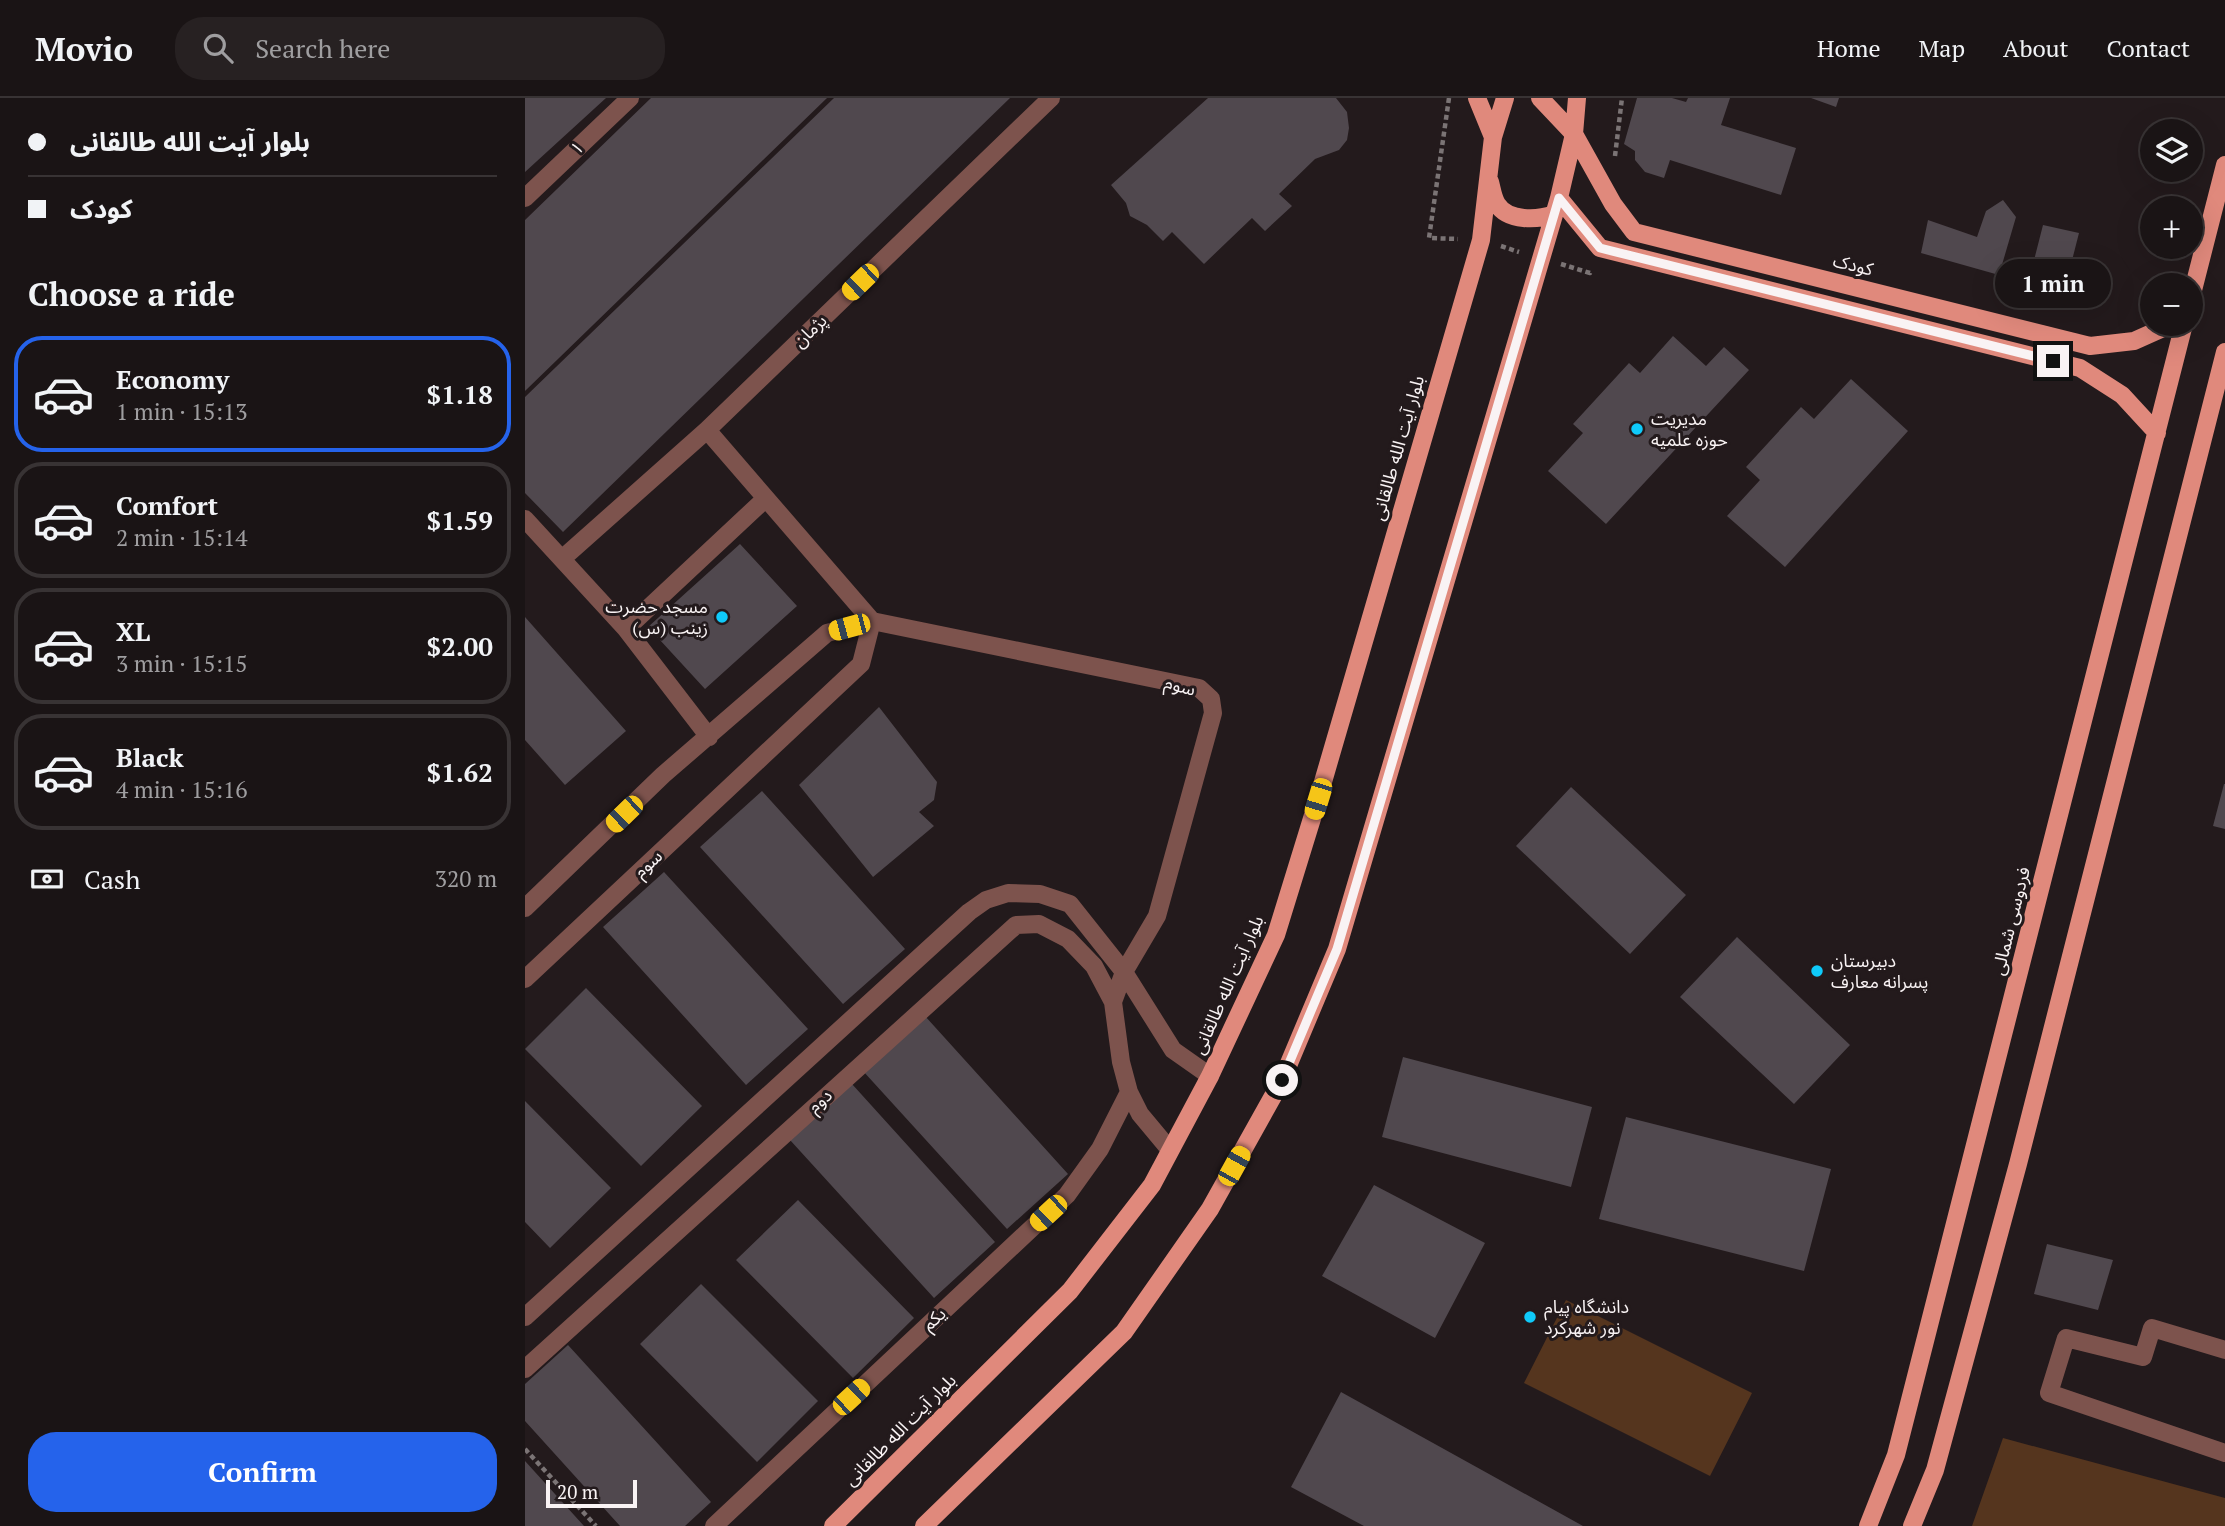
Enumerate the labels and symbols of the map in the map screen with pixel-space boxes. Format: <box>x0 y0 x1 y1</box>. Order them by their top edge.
street label: ۱ <box>564 135 588 159</box>
street label: کودک <box>1831 248 1876 281</box>
car <box>838 260 883 304</box>
callout: 1 min <box>1995 260 2111 308</box>
street label: پژمان <box>787 308 832 352</box>
route end <box>2037 345 2069 377</box>
street label: بلوار آیت الله طالقانی <box>1365 373 1429 523</box>
place label: مدیریت حوزه علمیه <box>1651 406 1728 451</box>
marker: مدیریت حوزه علمیه <box>1629 421 1645 437</box>
place label: مسجد حضرت زینب (س) <box>605 594 708 639</box>
marker: مسجد حضرت زینب (س) <box>714 609 730 625</box>
car <box>826 611 873 643</box>
street label: سوم <box>1161 669 1198 704</box>
car <box>1302 776 1335 822</box>
car <box>602 792 647 836</box>
street label: سوم <box>628 844 669 885</box>
street label: فردوسی شمالی <box>1985 864 2035 977</box>
street label: بلوار آیت الله طالقانی <box>1186 911 1268 1058</box>
place label: دبیرستان پسرانه معارف <box>1831 948 1928 993</box>
marker: دبیرستان پسرانه معارف <box>1809 963 1825 979</box>
route start <box>1266 1064 1298 1096</box>
street label: دوم <box>802 1083 839 1120</box>
car <box>1215 1143 1254 1189</box>
car <box>1026 1191 1071 1235</box>
place label: دانشگاه پیام نور شهرکرد <box>1544 1294 1629 1339</box>
street label: یکم <box>916 1301 952 1337</box>
marker: دانشگاه پیام نور شهرکرد <box>1522 1309 1538 1325</box>
street label: بلوار آیت الله طالقانی <box>838 1368 961 1491</box>
car <box>829 1375 874 1419</box>
scale bar <box>546 1477 637 1509</box>

